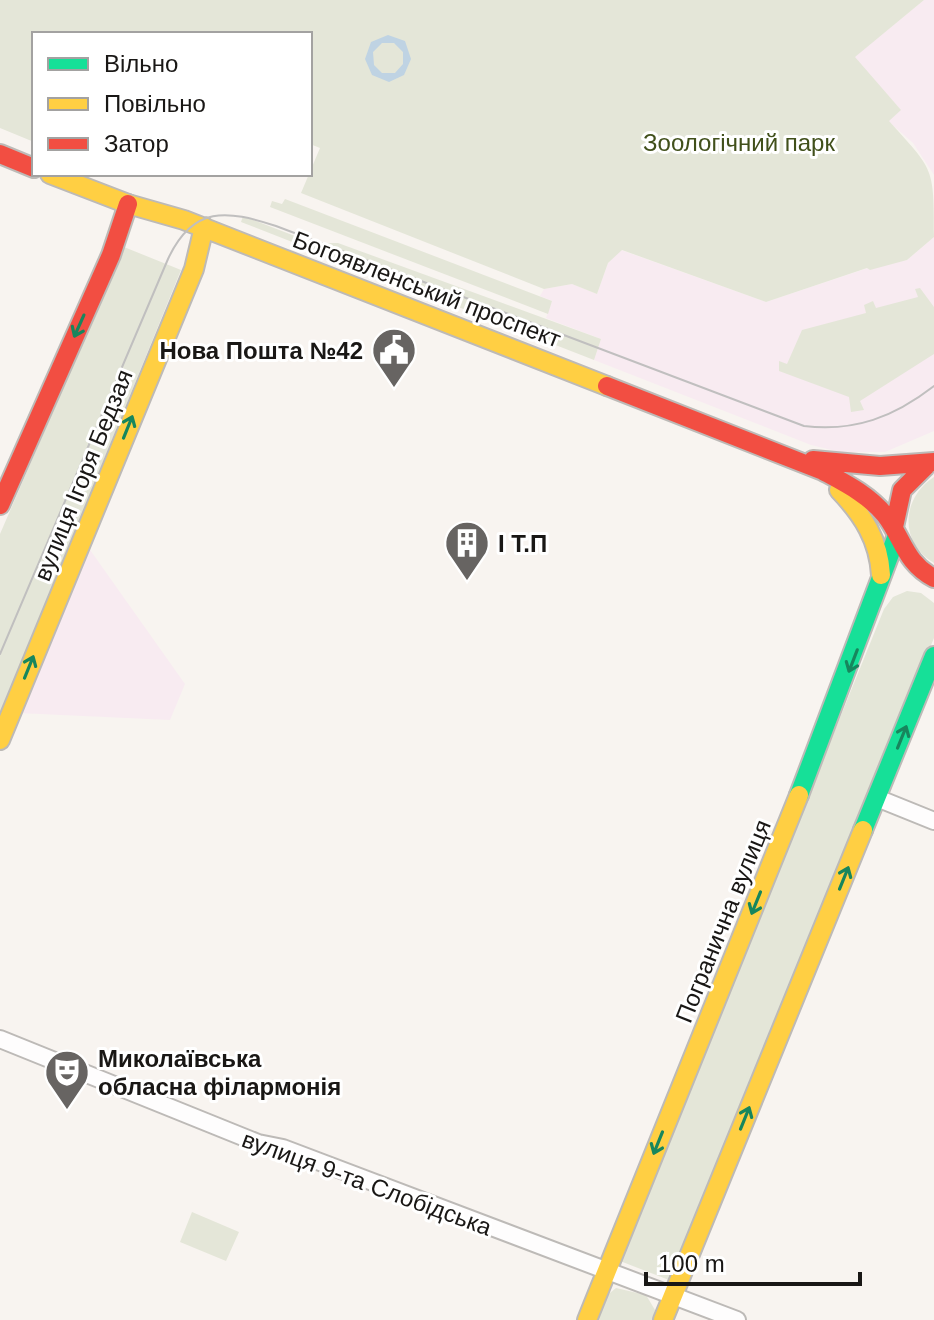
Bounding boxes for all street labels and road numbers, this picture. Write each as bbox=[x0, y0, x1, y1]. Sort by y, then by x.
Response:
street label: Богоявленський проспект bbox=[289, 225, 565, 353]
street label: вулиця Ігоря Бедзая bbox=[28, 365, 138, 585]
street label: Погранична вулиця bbox=[670, 816, 776, 1026]
street label: вулиця 9-та Слобідська bbox=[239, 1125, 496, 1241]

